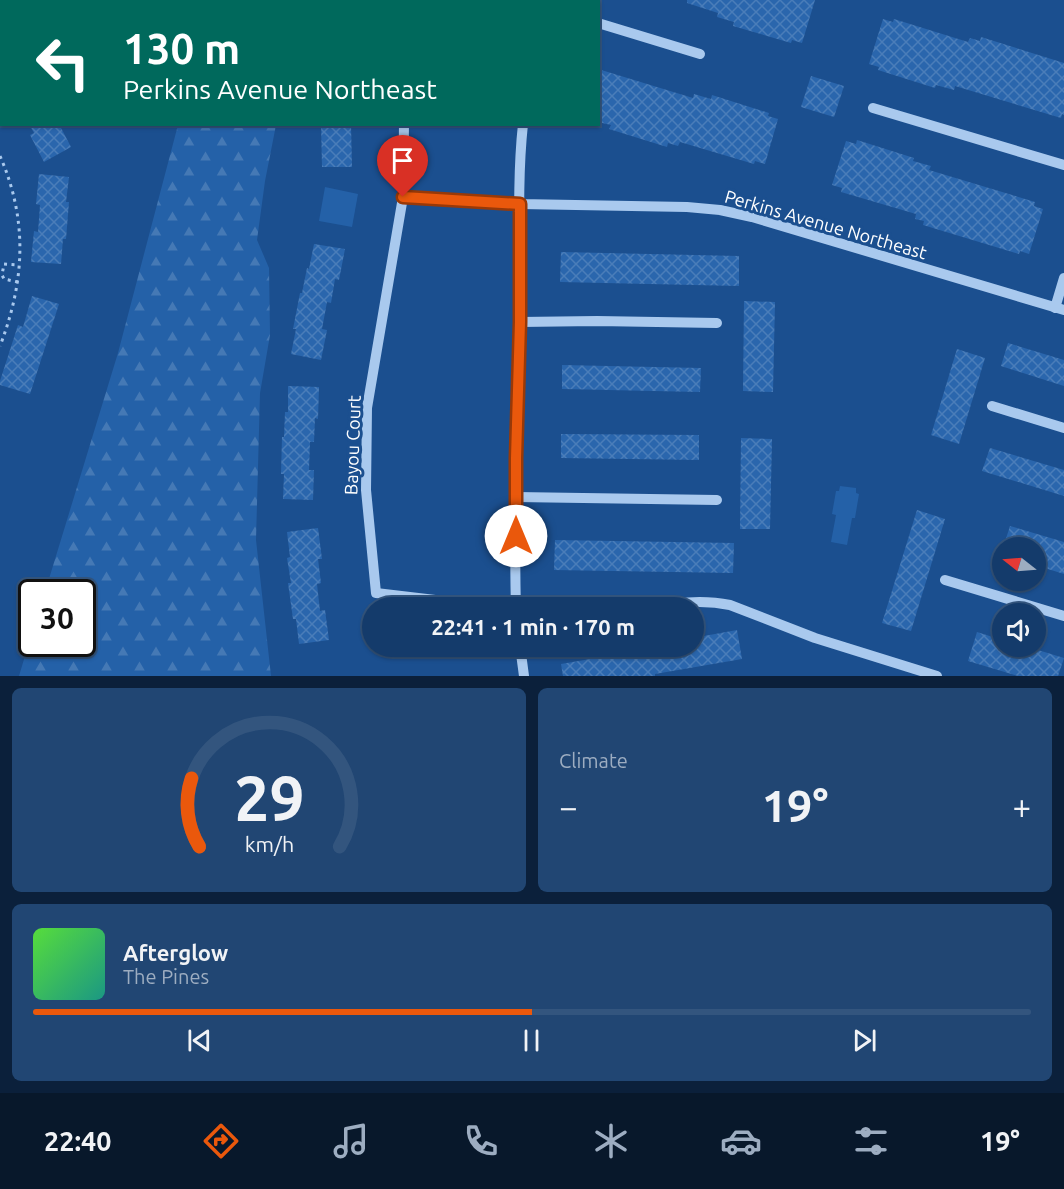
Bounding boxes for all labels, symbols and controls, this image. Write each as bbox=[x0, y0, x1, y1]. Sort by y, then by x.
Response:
icon: left bbox=[24, 24, 102, 102]
text: 130 m bbox=[123, 25, 240, 72]
text: Perkins Avenue Northeast bbox=[123, 74, 437, 104]
pin bbox=[377, 135, 428, 197]
icon: arrive bbox=[386, 144, 419, 177]
street label: Perkins Avenue Northeast bbox=[723, 186, 929, 262]
street label: Bayou Court bbox=[340, 395, 364, 495]
position arrow bbox=[484, 504, 548, 568]
north arrow bbox=[992, 537, 1046, 591]
map controls bbox=[992, 537, 1046, 657]
speed limit sign: 30 bbox=[18, 579, 96, 657]
button: sound bbox=[992, 603, 1046, 657]
text: 22:41 · 1 min · 170 m bbox=[431, 614, 635, 639]
text: Climate bbox=[559, 749, 628, 772]
text: 29 bbox=[234, 763, 304, 833]
text: 19° bbox=[762, 780, 828, 831]
text: − bbox=[559, 788, 578, 825]
text: + bbox=[1012, 788, 1031, 825]
text: km/h bbox=[244, 832, 294, 856]
text: Afterglow bbox=[123, 940, 228, 965]
text: The Pines bbox=[123, 965, 209, 988]
icon: previous bbox=[183, 1024, 216, 1057]
icon: pause bbox=[515, 1024, 548, 1057]
icon: next bbox=[848, 1024, 881, 1057]
icon: directions bbox=[200, 1120, 242, 1162]
icon: music bbox=[330, 1120, 372, 1162]
icon: phone bbox=[460, 1120, 502, 1162]
icon: climate bbox=[590, 1120, 632, 1162]
icon: car bbox=[720, 1120, 762, 1162]
icon: filters bbox=[850, 1120, 892, 1162]
text: 22:40 bbox=[44, 1126, 112, 1156]
text: 19° bbox=[980, 1126, 1020, 1156]

